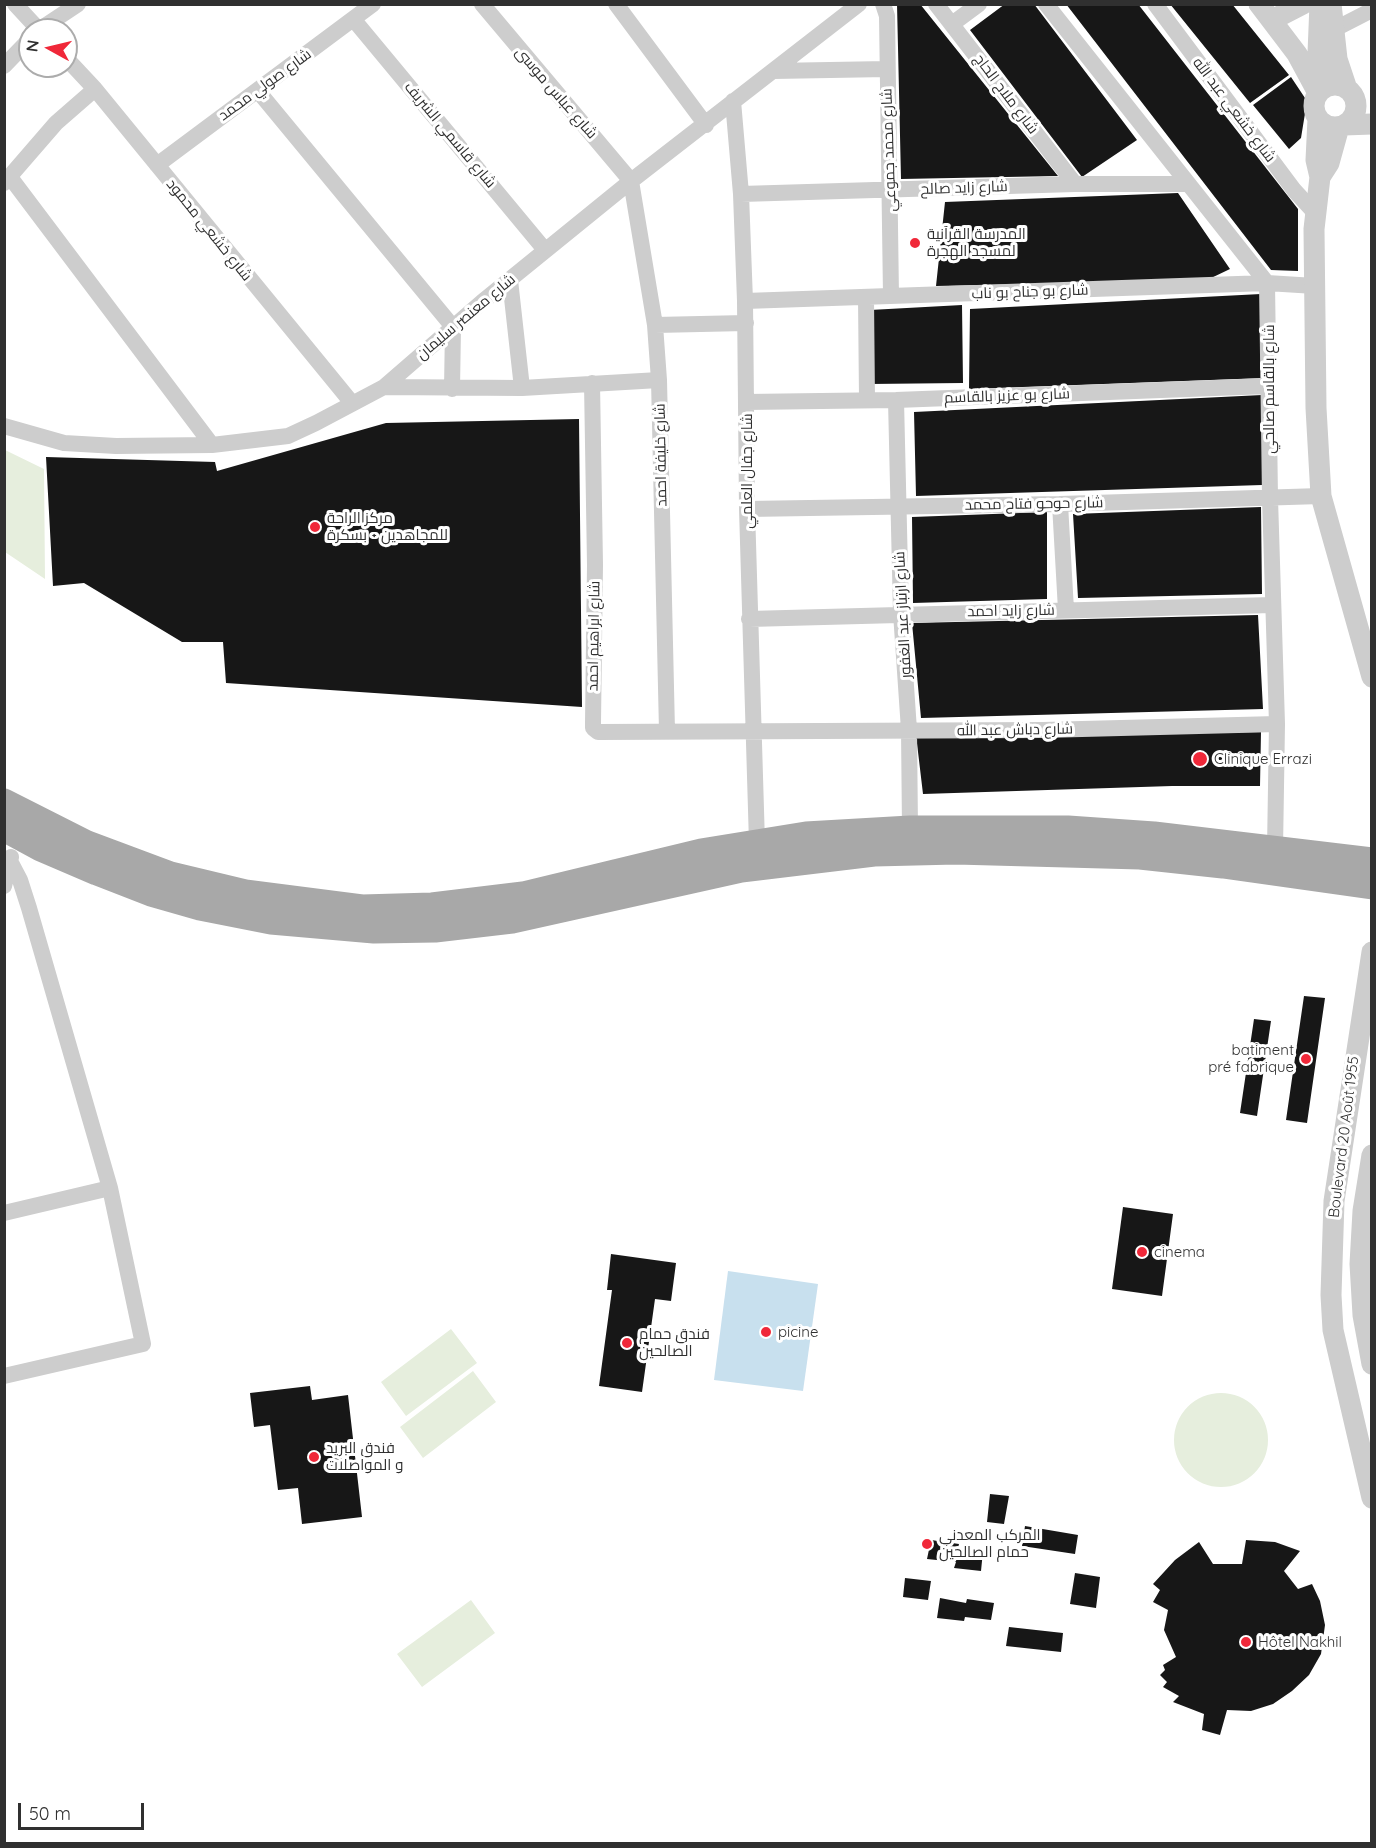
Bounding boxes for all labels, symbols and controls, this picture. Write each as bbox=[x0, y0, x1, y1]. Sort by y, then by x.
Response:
north arrow bbox=[18, 18, 78, 78]
text: N bbox=[21, 39, 43, 53]
street label: شارع عباس موسى bbox=[511, 43, 601, 143]
street label: شارع صولي محمد bbox=[215, 45, 315, 125]
street label: شارع ملاح الحاج bbox=[970, 50, 1042, 138]
street label: شارع خشعي عبد الله bbox=[1189, 54, 1279, 166]
street label: شارع قاسمي الشريف bbox=[400, 78, 500, 192]
street label: شارع محمد جموعي bbox=[878, 88, 900, 212]
street label: شارع خشعي محمود bbox=[162, 175, 256, 285]
street label: شارع زايد صالح bbox=[920, 177, 1008, 199]
place label: المدرسة القرآنية لمسجد الهجرة bbox=[927, 225, 1026, 260]
marker: المدرسة القرآنية لمسجد الهجرة bbox=[908, 236, 922, 250]
street label: شارع معنصر سليمان bbox=[413, 270, 519, 364]
street label: شارع بو جناح بو ناب bbox=[971, 281, 1089, 303]
street label: شارع بالقاسم صالحي bbox=[1260, 324, 1278, 454]
street label: شارع بو عزيز بالقاسم bbox=[944, 385, 1070, 407]
street label: شارع خليفة احمد bbox=[651, 403, 671, 507]
street label: شارع جفال العلمي bbox=[738, 413, 756, 529]
street label: شارع حوحو فتاح محمد bbox=[964, 494, 1104, 514]
place label: مركز الراحة للمجاهدين - بسكرة bbox=[327, 509, 448, 544]
marker: مركز الراحة للمجاهدين - بسكرة bbox=[308, 520, 322, 534]
street label: شارع ارتباز عبد الغفور bbox=[891, 551, 915, 679]
street label: شارع ابراهيم احمد bbox=[584, 581, 604, 691]
street label: شارع زايد احمد bbox=[967, 601, 1055, 621]
street label: شارع دباش عبد الله bbox=[957, 720, 1073, 740]
marker: Clinique Errazi bbox=[1191, 750, 1209, 768]
place label: Clinique Errazi bbox=[1214, 750, 1312, 768]
place label: batiment pré fabrique bbox=[1208, 1041, 1294, 1076]
marker: batiment pré fabrique bbox=[1299, 1052, 1313, 1066]
street label: Boulevard 20 Août 1955 bbox=[1325, 1055, 1363, 1219]
place label: cinema bbox=[1154, 1243, 1205, 1261]
marker: cinema bbox=[1135, 1245, 1149, 1259]
place label: picine bbox=[778, 1323, 818, 1341]
place label: فندق حمام الصالحين bbox=[639, 1325, 710, 1360]
marker: picine bbox=[759, 1325, 773, 1339]
marker: فندق حمام الصالحين bbox=[620, 1336, 634, 1350]
place label: فندق البريد و المواصلات bbox=[326, 1439, 403, 1474]
marker: فندق البريد و المواصلات bbox=[307, 1450, 321, 1464]
place label: المركب المعدني حمام الصالحين bbox=[939, 1526, 1041, 1561]
marker: المركب المعدني حمام الصالحين bbox=[920, 1537, 934, 1551]
place label: Hôtel Nakhil bbox=[1258, 1633, 1342, 1651]
marker: Hôtel Nakhil bbox=[1239, 1635, 1253, 1649]
scale bar bbox=[21, 1791, 147, 1829]
text: 50 m bbox=[29, 1802, 71, 1825]

